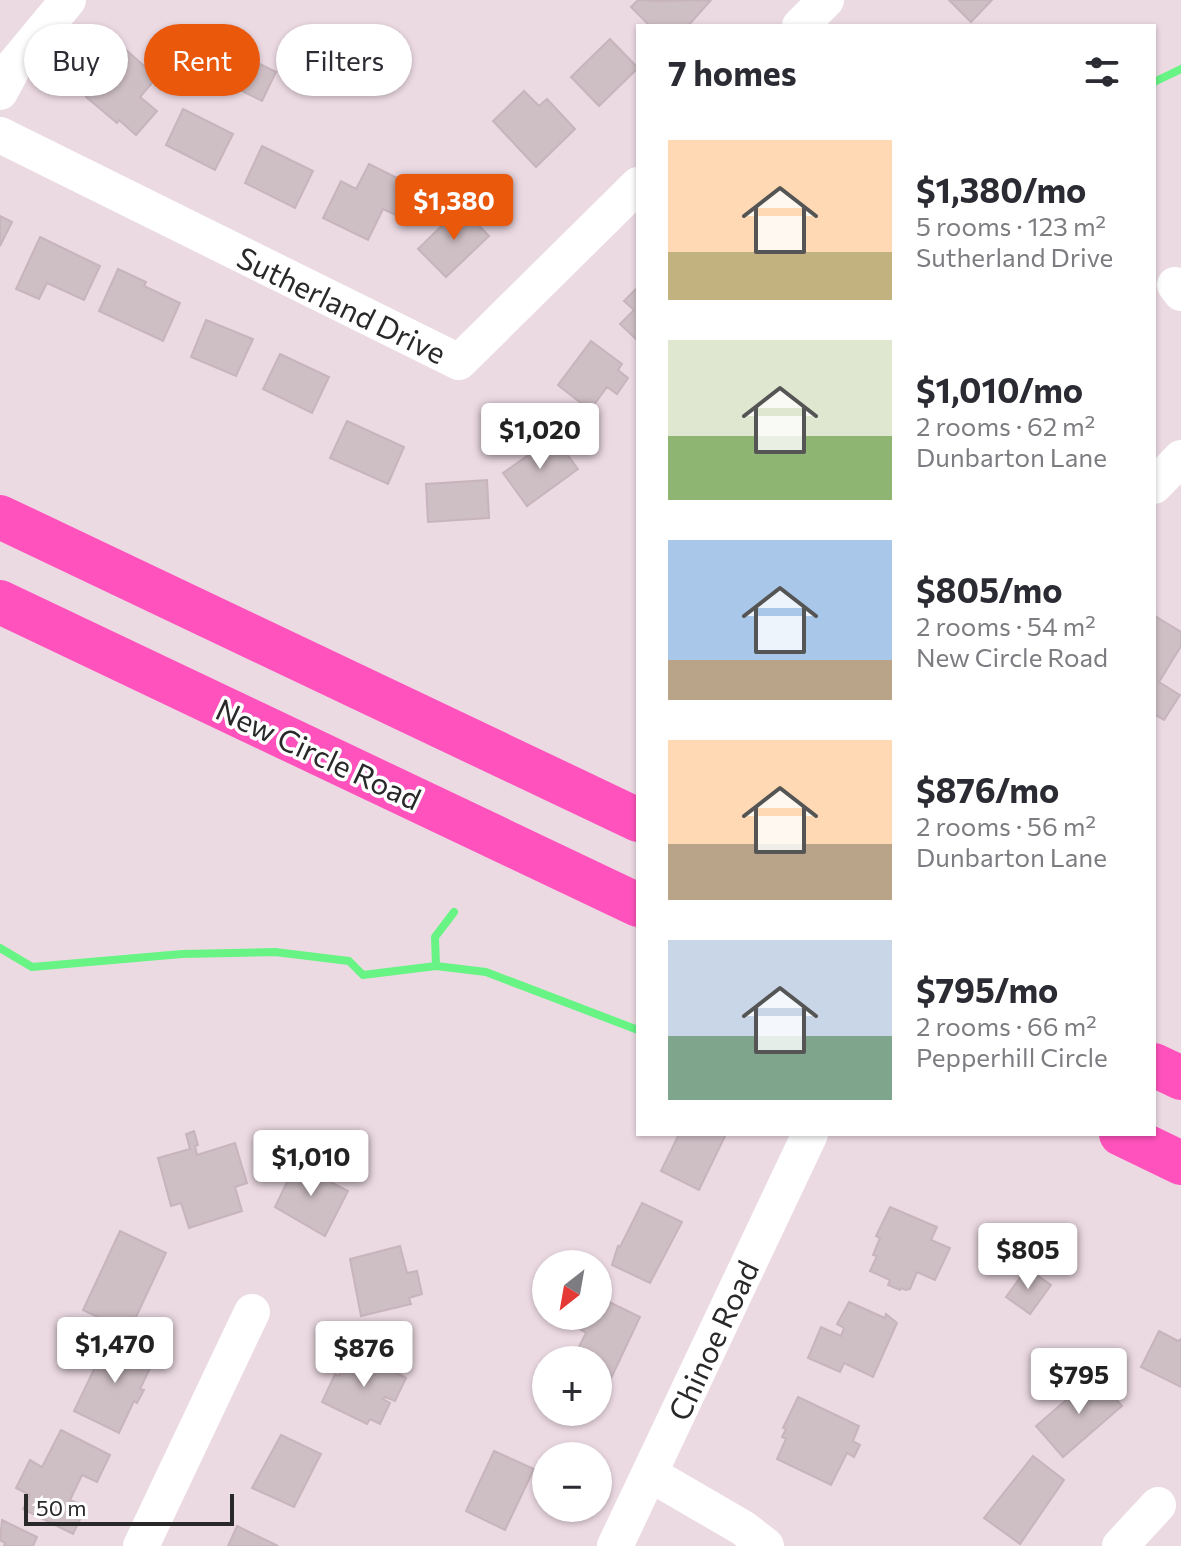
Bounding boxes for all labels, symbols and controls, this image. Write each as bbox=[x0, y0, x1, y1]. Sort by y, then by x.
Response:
chip: Buy bbox=[24, 24, 128, 96]
chip: Rent bbox=[144, 24, 260, 96]
chip: Filters bbox=[276, 24, 412, 96]
icon: filters bbox=[1080, 50, 1124, 94]
text: 7 homes bbox=[668, 51, 797, 93]
text: $1,380/mo bbox=[916, 168, 1086, 210]
icon: home bbox=[732, 172, 828, 268]
pin: $1,380 bbox=[389, 174, 519, 242]
text: $1,380 bbox=[413, 184, 495, 215]
text: 5 rooms · 123 m² bbox=[916, 210, 1106, 241]
street label: Sutherland Drive bbox=[232, 237, 452, 371]
text: Sutherland Drive bbox=[916, 241, 1113, 272]
text: $1,010/mo bbox=[916, 368, 1083, 410]
icon: home bbox=[732, 372, 828, 468]
pin: $1,020 bbox=[475, 403, 605, 471]
text: 2 rooms · 62 m² bbox=[916, 410, 1095, 441]
text: $1,020 bbox=[499, 413, 581, 444]
text: Dunbarton Lane bbox=[916, 441, 1107, 472]
text: $805/mo bbox=[916, 568, 1063, 610]
icon: home bbox=[732, 572, 828, 668]
text: 2 rooms · 54 m² bbox=[916, 610, 1096, 641]
text: New Circle Road bbox=[916, 641, 1108, 672]
street label: New Circle Road bbox=[211, 689, 427, 817]
text: $876/mo bbox=[916, 768, 1059, 810]
icon: home bbox=[732, 772, 828, 868]
text: 2 rooms · 56 m² bbox=[916, 810, 1096, 841]
text: Dunbarton Lane bbox=[916, 841, 1107, 872]
text: $795/mo bbox=[916, 968, 1058, 1010]
icon: home bbox=[732, 972, 828, 1068]
text: 2 rooms · 66 m² bbox=[916, 1010, 1097, 1041]
text: Pepperhill Circle bbox=[916, 1041, 1108, 1072]
pin: $1,010 bbox=[246, 1130, 376, 1198]
text: $1,010 bbox=[271, 1140, 351, 1171]
pin: $805 bbox=[981, 1223, 1075, 1291]
text: $805 bbox=[996, 1233, 1060, 1264]
north arrow bbox=[532, 1250, 612, 1330]
map controls bbox=[532, 1250, 612, 1522]
street label: Chinoe Road bbox=[659, 1254, 765, 1426]
pin: $1,470 bbox=[50, 1317, 180, 1385]
pin: $876 bbox=[317, 1321, 411, 1389]
text: $1,470 bbox=[75, 1327, 155, 1358]
text: $876 bbox=[334, 1331, 394, 1362]
button: + bbox=[532, 1346, 612, 1426]
pin: $795 bbox=[1032, 1348, 1126, 1416]
text: $795 bbox=[1049, 1358, 1109, 1389]
button: − bbox=[532, 1442, 612, 1522]
scale bar bbox=[24, 1490, 234, 1526]
text: 50 m bbox=[36, 1494, 86, 1521]

